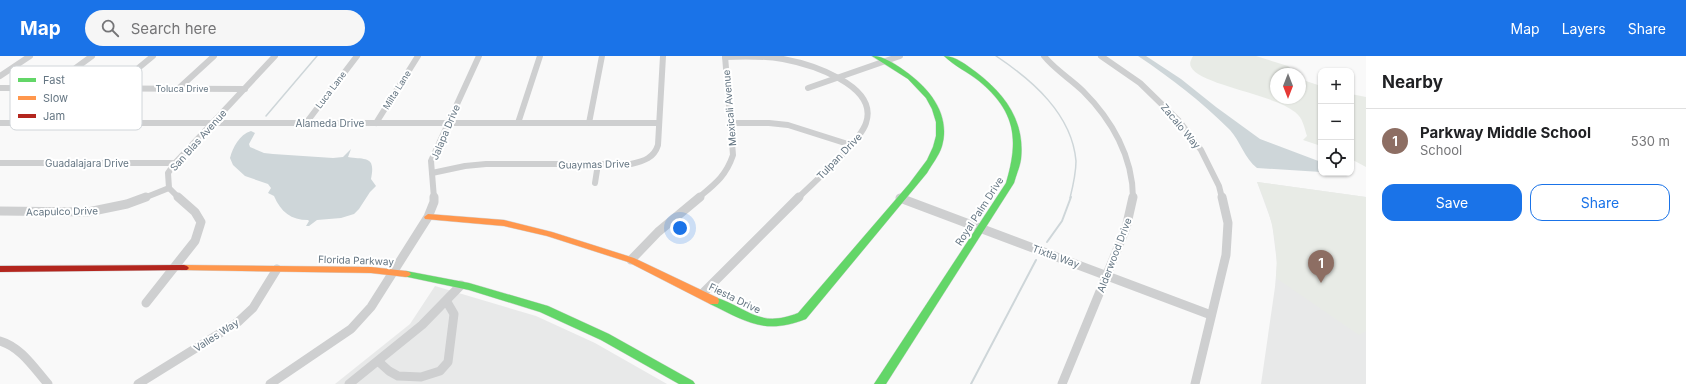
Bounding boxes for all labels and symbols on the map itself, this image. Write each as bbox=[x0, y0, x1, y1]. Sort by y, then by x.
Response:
legend bbox=[10, 66, 142, 130]
street label: Milta Lane bbox=[380, 68, 413, 111]
north arrow bbox=[1270, 68, 1306, 104]
street label: Luca Lane bbox=[313, 69, 348, 111]
street label: Mexicali Avenue bbox=[720, 69, 738, 147]
text: Fast bbox=[43, 73, 65, 87]
street label: Toluca Drive bbox=[155, 83, 209, 94]
text: Slow bbox=[43, 91, 68, 105]
street label: Zacalo Way bbox=[1159, 101, 1204, 151]
street label: Jalapa Drive bbox=[428, 102, 462, 161]
street label: San Blas Avenue bbox=[167, 107, 229, 173]
text: Jam bbox=[43, 109, 65, 123]
street label: Alameda Drive bbox=[296, 117, 365, 129]
street label: Tulpan Drive bbox=[814, 130, 864, 182]
street label: Guadalajara Drive bbox=[45, 157, 129, 169]
street label: Guaymas Drive bbox=[558, 157, 630, 171]
street label: Royal Palm Drive bbox=[952, 174, 1006, 248]
street label: Acapulco Drive bbox=[26, 204, 98, 218]
street label: Alderwood Drive bbox=[1094, 216, 1134, 294]
your location bbox=[670, 218, 690, 238]
street label: Tixtla Way bbox=[1031, 242, 1081, 270]
pin: 1 bbox=[1308, 250, 1334, 283]
street label: Florida Parkway bbox=[318, 253, 395, 267]
street label: Fiesta Drive bbox=[707, 280, 763, 316]
street label: Valles Way bbox=[191, 316, 241, 354]

